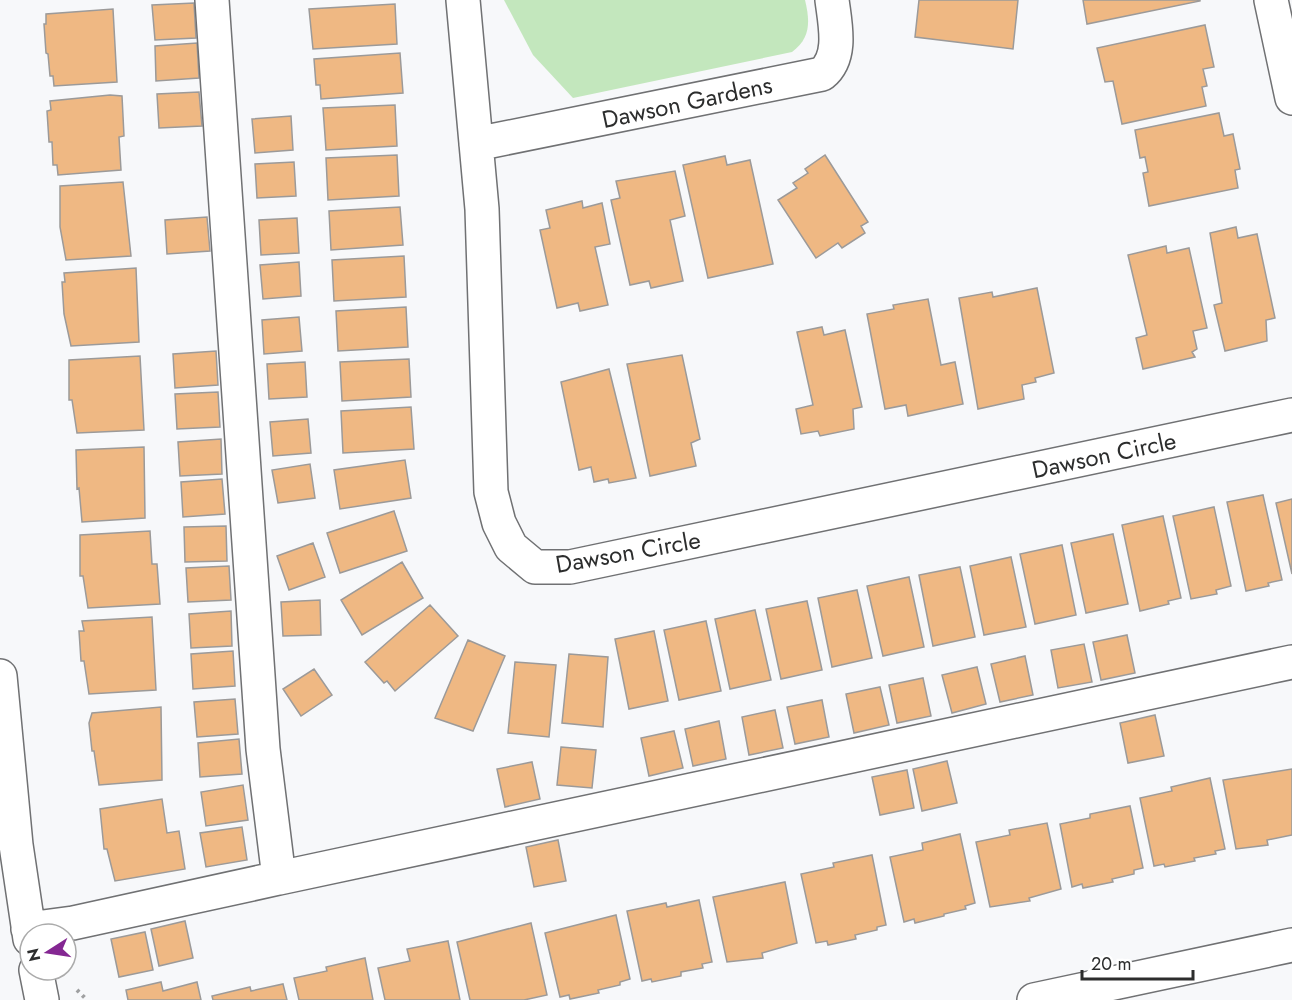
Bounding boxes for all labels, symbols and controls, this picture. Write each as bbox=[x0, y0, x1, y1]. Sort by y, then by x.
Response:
street label: Dawson Gardens bbox=[599, 67, 775, 137]
street label: Dawson Circle bbox=[1029, 423, 1179, 487]
street label: Dawson Circle bbox=[553, 522, 703, 582]
north arrow bbox=[18, 922, 78, 982]
scale bar bbox=[1082, 943, 1193, 981]
text: N bbox=[21, 946, 46, 964]
text: 20 m bbox=[1091, 951, 1131, 977]

